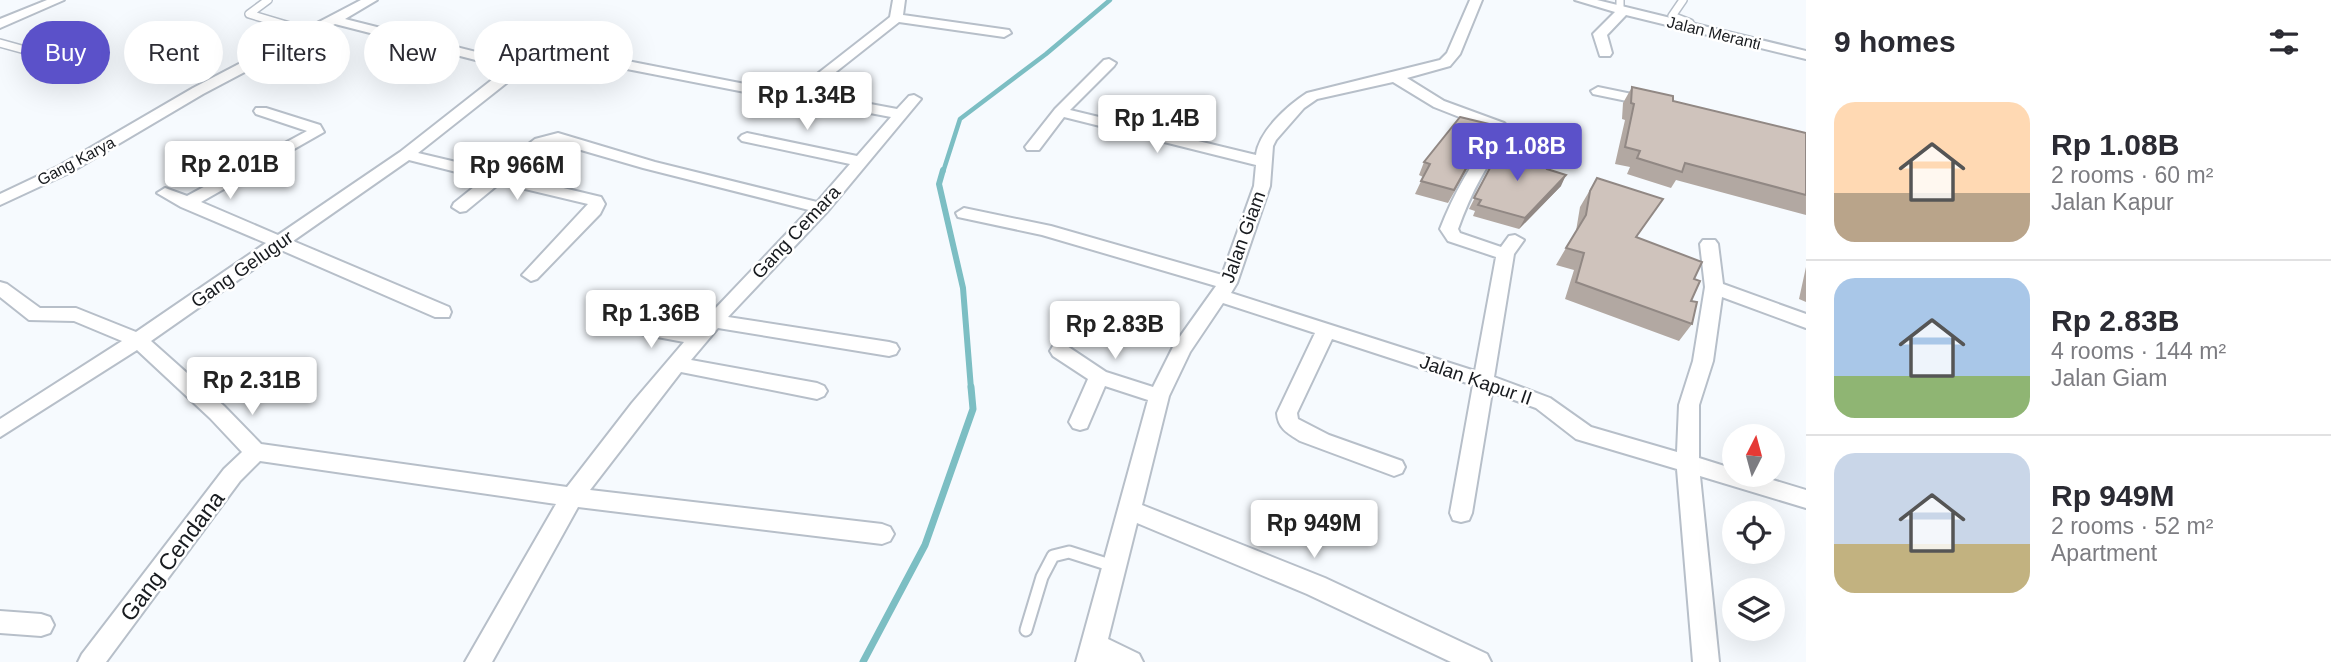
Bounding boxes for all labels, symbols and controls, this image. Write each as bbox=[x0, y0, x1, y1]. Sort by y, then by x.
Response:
street label: Jalan Meranti bbox=[1665, 13, 1763, 53]
chip: Buy bbox=[21, 21, 110, 84]
chip: Rent bbox=[124, 21, 223, 84]
chip: Filters bbox=[237, 21, 350, 84]
chip: New bbox=[364, 21, 460, 84]
chip: Apartment bbox=[474, 21, 633, 84]
icon: filters bbox=[2265, 23, 2303, 61]
text: 9 homes bbox=[1834, 25, 1956, 58]
pin: Rp 1.34B bbox=[735, 72, 879, 132]
text: Rp 1.34B bbox=[758, 82, 856, 108]
pin: Rp 1.4B bbox=[1092, 96, 1222, 155]
text: Rp 1.4B bbox=[1114, 105, 1200, 131]
pin: Rp 1.08B bbox=[1445, 124, 1589, 183]
text: Rp 1.08B bbox=[2051, 128, 2179, 161]
icon: home bbox=[1890, 130, 1974, 214]
street label: Gang Karya bbox=[34, 133, 118, 189]
text: Rp 1.08B bbox=[1468, 133, 1566, 159]
pin: Rp 2.01B bbox=[158, 142, 302, 201]
pin: Rp 966M bbox=[452, 142, 582, 202]
text: Rp 2.01B bbox=[181, 151, 279, 177]
text: Rp 966M bbox=[470, 152, 564, 178]
text: 2 rooms · 60 m² bbox=[2051, 162, 2213, 188]
street label: Gang Cemara bbox=[748, 181, 845, 283]
street label: Jalan Giam bbox=[1217, 188, 1269, 286]
text: Jalan Kapur bbox=[2051, 189, 2174, 215]
street label: Gang Gelugur bbox=[187, 226, 297, 312]
pin: Rp 1.36B bbox=[579, 290, 723, 350]
text: Rp 1.36B bbox=[602, 300, 700, 326]
pin: Rp 2.83B bbox=[1043, 302, 1187, 361]
text: Rp 2.83B bbox=[2051, 304, 2179, 337]
icon: home bbox=[1890, 306, 1974, 390]
text: Rp 2.83B bbox=[1066, 311, 1164, 337]
text: 4 rooms · 144 m² bbox=[2051, 338, 2226, 364]
street label: Jalan Kapur II bbox=[1417, 351, 1535, 409]
pin: Rp 2.31B bbox=[180, 358, 324, 417]
text: Jalan Giam bbox=[2051, 365, 2167, 391]
text: Rp 2.31B bbox=[203, 367, 301, 393]
north arrow bbox=[1722, 424, 1785, 486]
map controls bbox=[1722, 424, 1785, 641]
text: Rp 949M bbox=[2051, 479, 2174, 512]
icon: home bbox=[1890, 481, 1974, 565]
street label: Gang Cendana bbox=[115, 486, 229, 626]
pin: Rp 949M bbox=[1249, 500, 1379, 560]
button: locate bbox=[1722, 501, 1785, 564]
text: Rp 949M bbox=[1267, 510, 1361, 536]
text: 2 rooms · 52 m² bbox=[2051, 513, 2213, 539]
text: Apartment bbox=[2051, 540, 2157, 566]
button: layers bbox=[1722, 578, 1785, 641]

